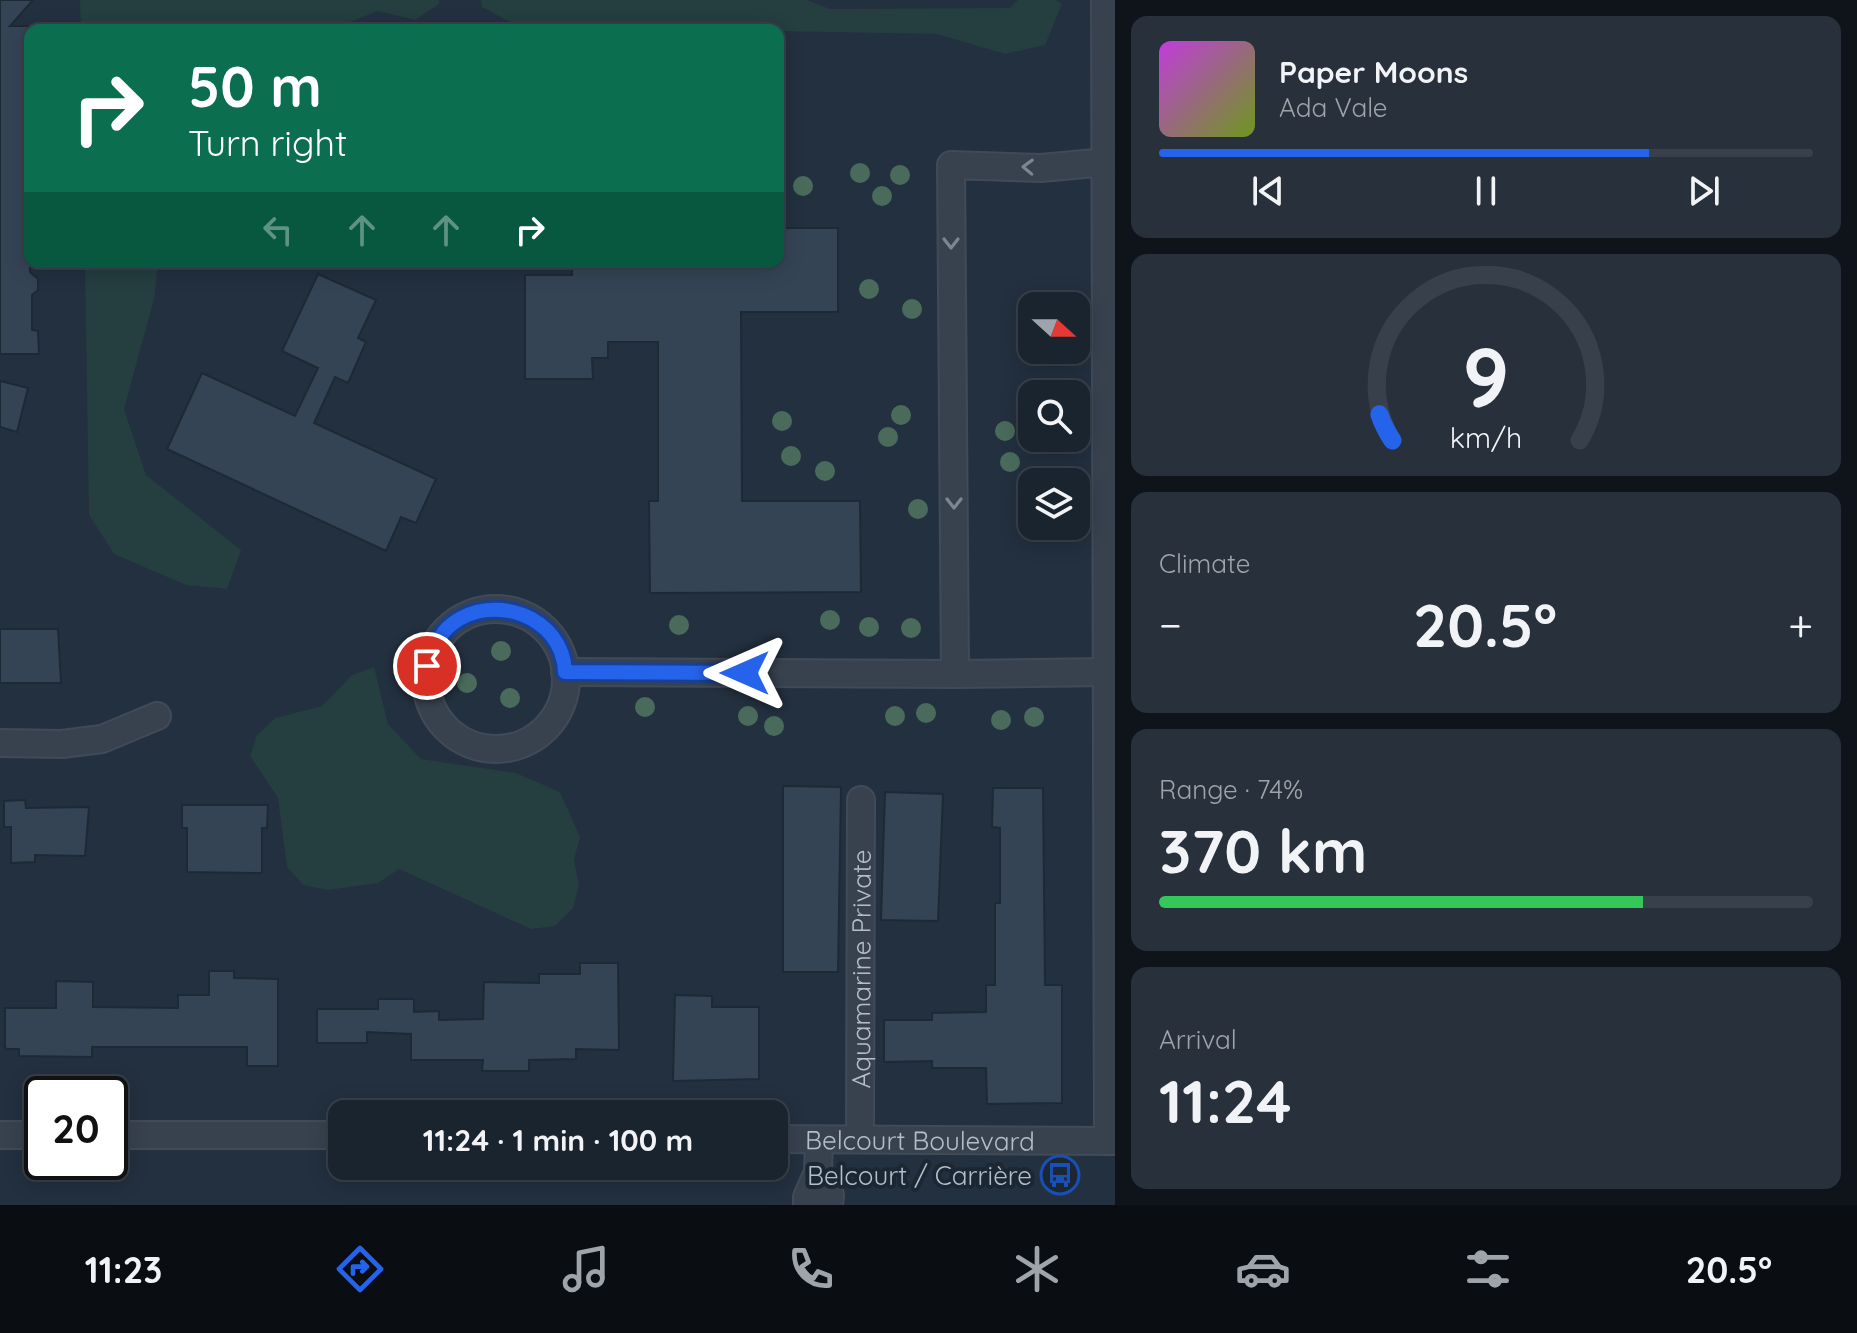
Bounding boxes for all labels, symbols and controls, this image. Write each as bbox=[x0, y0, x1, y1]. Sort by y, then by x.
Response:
text: 50 m bbox=[188, 51, 322, 121]
text: Paper Moons bbox=[1279, 53, 1468, 91]
icon: right bbox=[56, 56, 160, 160]
text: Ada Vale bbox=[1279, 91, 1388, 124]
text: Turn right bbox=[188, 120, 347, 165]
one-way arrow bbox=[1021, 159, 1034, 176]
icon: previous bbox=[1246, 169, 1290, 213]
icon: pause bbox=[1464, 169, 1508, 213]
icon: next bbox=[1682, 169, 1726, 213]
icon: left bbox=[256, 208, 300, 252]
icon: ahead bbox=[340, 208, 384, 252]
icon: ahead bbox=[424, 208, 468, 252]
icon: right bbox=[508, 208, 552, 252]
one-way arrow bbox=[942, 237, 960, 250]
north arrow bbox=[1018, 292, 1090, 364]
map controls bbox=[1018, 292, 1090, 540]
text: 9 bbox=[1462, 323, 1510, 427]
button: search bbox=[1018, 380, 1090, 452]
text: km/h bbox=[1450, 419, 1522, 455]
button: layers bbox=[1018, 468, 1090, 540]
one-way arrow bbox=[945, 497, 963, 510]
text: Climate bbox=[1159, 547, 1250, 580]
text: 20.5° bbox=[1413, 587, 1557, 662]
text: − bbox=[1159, 597, 1182, 652]
text: + bbox=[1788, 597, 1813, 652]
position arrow bbox=[703, 631, 787, 715]
pin bbox=[393, 632, 461, 700]
icon: arrive bbox=[405, 644, 449, 688]
text: Range · 74% bbox=[1159, 773, 1303, 806]
text: 370 km bbox=[1159, 813, 1367, 888]
street label: Aquamarine Private bbox=[844, 849, 877, 1089]
text: Arrival bbox=[1159, 1023, 1237, 1056]
text: 11:24 bbox=[1159, 1063, 1291, 1138]
speed limit sign: 20 bbox=[24, 1076, 128, 1180]
text: 11:24 · 1 min · 100 m bbox=[423, 1121, 693, 1159]
street label: Belcourt Boulevard bbox=[805, 1123, 1035, 1157]
bus stop icon: Belcourt / Carrière bbox=[1039, 1154, 1081, 1196]
place label: Belcourt / Carrière bbox=[807, 1159, 1032, 1192]
icon: directions bbox=[332, 1241, 388, 1297]
icon: music bbox=[558, 1241, 614, 1297]
icon: phone bbox=[783, 1241, 839, 1297]
icon: climate bbox=[1009, 1241, 1065, 1297]
icon: car bbox=[1235, 1241, 1291, 1297]
icon: filters bbox=[1460, 1241, 1516, 1297]
text: 11:23 bbox=[85, 1247, 162, 1292]
text: 20.5° bbox=[1686, 1247, 1772, 1292]

